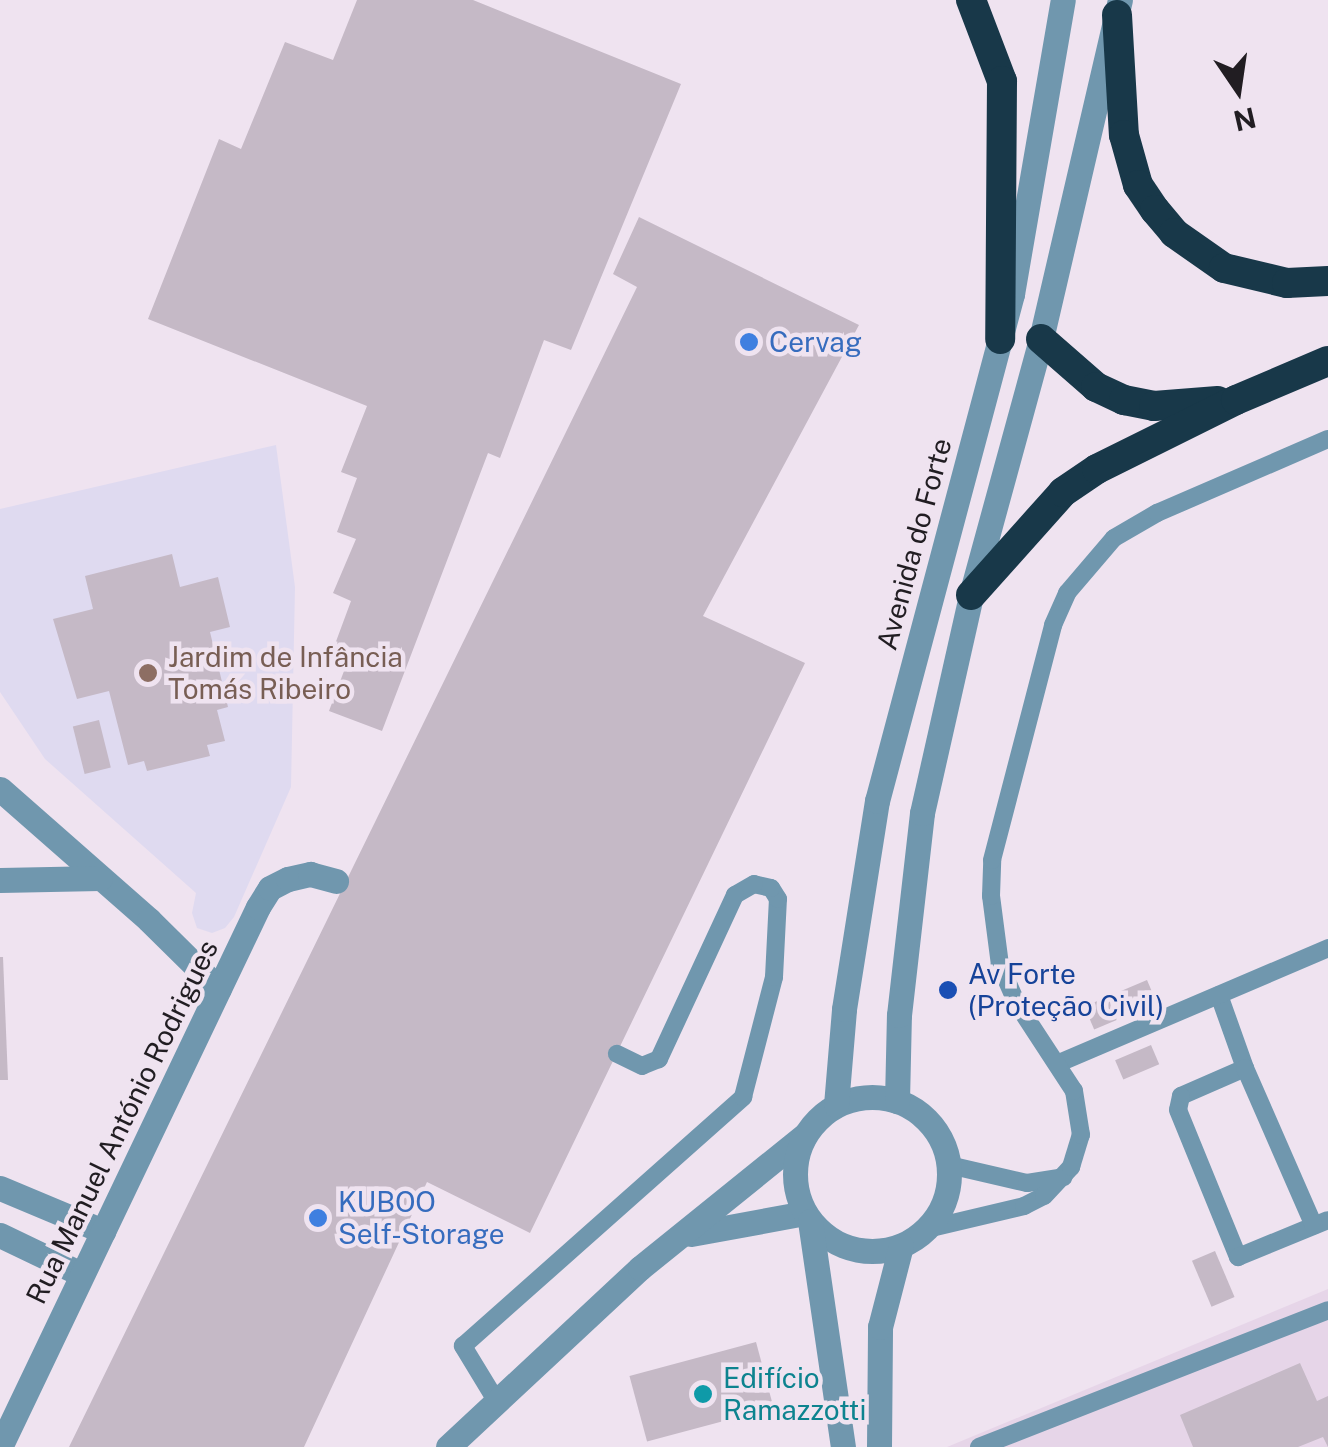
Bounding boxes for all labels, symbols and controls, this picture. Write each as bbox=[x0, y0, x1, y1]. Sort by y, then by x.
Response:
north arrow bbox=[1188, 40, 1288, 140]
text: N bbox=[1230, 101, 1259, 138]
place label: Cervag bbox=[769, 325, 862, 359]
marker: Cervag bbox=[738, 331, 760, 353]
street label: Avenida do Forte bbox=[870, 434, 958, 654]
place label: Jardim de Infância Tomás Ribeiro bbox=[168, 640, 403, 706]
marker: Jardim de Infância Tomás Ribeiro bbox=[137, 662, 159, 684]
street label: Rua Manuel António Rodrigues bbox=[19, 935, 225, 1309]
place label: Av Forte (Proteção Civil) bbox=[968, 957, 1164, 1023]
marker: Av Forte (Proteção Civil) bbox=[937, 979, 959, 1001]
place label: KUBOO Self-Storage bbox=[338, 1185, 505, 1251]
marker: KUBOO Self-Storage bbox=[307, 1207, 329, 1229]
place label: Edifício Ramazzotti bbox=[723, 1361, 866, 1427]
marker: Edifício Ramazzotti bbox=[692, 1383, 714, 1405]

